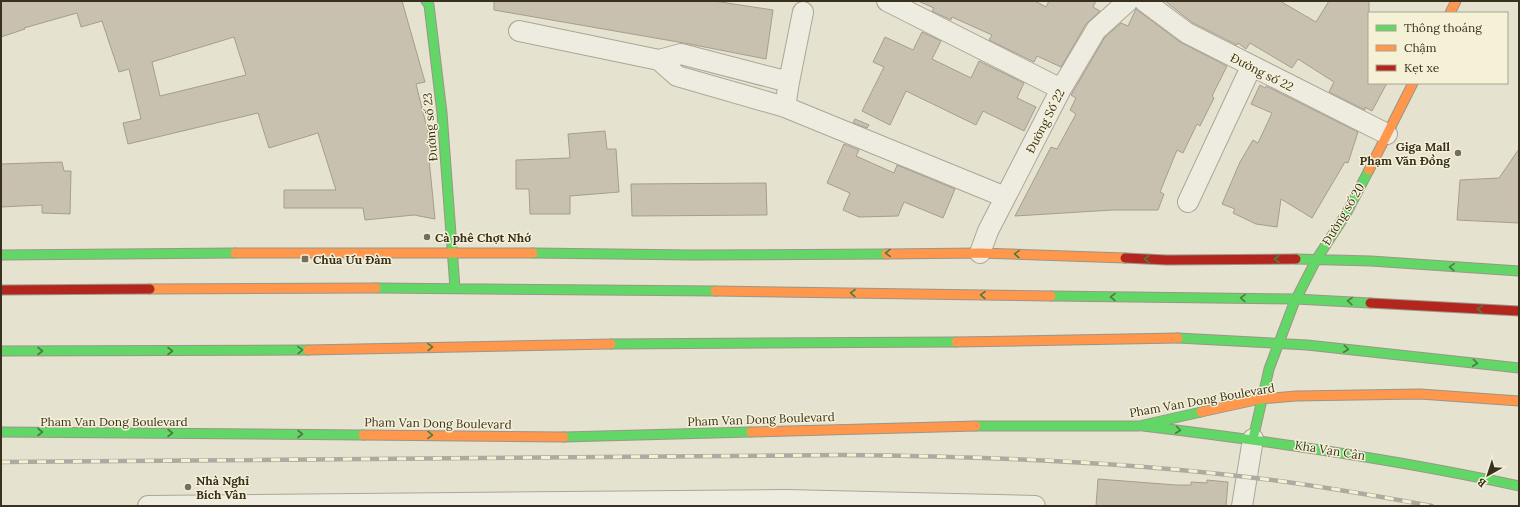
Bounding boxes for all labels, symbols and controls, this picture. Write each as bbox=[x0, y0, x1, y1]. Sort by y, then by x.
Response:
legend bbox=[1368, 12, 1508, 84]
text: Thông thoáng bbox=[1404, 20, 1482, 35]
text: Chậm bbox=[1404, 40, 1437, 55]
street label: Đường số 22 bbox=[1228, 50, 1296, 94]
text: Kẹt xe bbox=[1404, 60, 1440, 75]
street label: Đường Số 22 bbox=[1022, 86, 1068, 156]
street label: Đường số 23 bbox=[419, 92, 440, 162]
place label: Giga Mall Phạm Văn Đồng bbox=[1360, 139, 1451, 168]
marker: Giga Mall Phạm Văn Đồng bbox=[1453, 148, 1463, 158]
street label: Đường số 20 bbox=[1319, 180, 1367, 248]
place label: Cà phê Chợt Nhớ bbox=[435, 230, 531, 245]
marker: Cà phê Chợt Nhớ bbox=[422, 232, 432, 242]
one-way arrow bbox=[885, 249, 891, 257]
one-way arrow bbox=[1014, 250, 1020, 258]
place label: Chùa Ưu Đàm bbox=[313, 252, 392, 267]
marker: Chùa Ưu Đàm bbox=[300, 254, 310, 264]
one-way arrow bbox=[1144, 255, 1150, 263]
one-way arrow bbox=[1274, 255, 1280, 263]
one-way arrow bbox=[1449, 262, 1455, 271]
one-way arrow bbox=[850, 289, 856, 297]
one-way arrow bbox=[980, 291, 986, 299]
one-way arrow bbox=[1110, 293, 1116, 301]
one-way arrow bbox=[1240, 294, 1246, 302]
one-way arrow bbox=[1347, 297, 1353, 305]
one-way arrow bbox=[1477, 304, 1483, 313]
one-way arrow bbox=[427, 343, 433, 351]
one-way arrow bbox=[1343, 345, 1349, 354]
one-way arrow bbox=[297, 346, 303, 354]
one-way arrow bbox=[37, 347, 43, 355]
one-way arrow bbox=[167, 347, 173, 355]
one-way arrow bbox=[1472, 358, 1478, 367]
street label: Pham Van Dong Boulevard bbox=[1128, 380, 1276, 420]
street label: Pham Van Dong Boulevard bbox=[687, 409, 835, 429]
street label: Pham Van Dong Boulevard bbox=[40, 414, 188, 429]
street label: Pham Van Dong Boulevard bbox=[364, 414, 512, 432]
one-way arrow bbox=[1174, 426, 1181, 435]
one-way arrow bbox=[37, 428, 43, 436]
one-way arrow bbox=[167, 429, 173, 437]
one-way arrow bbox=[297, 430, 303, 438]
one-way arrow bbox=[427, 431, 433, 439]
street label: Kha Vạn Cân bbox=[1294, 437, 1366, 463]
north arrow bbox=[1468, 455, 1508, 495]
place label: Nhà Nghỉ Bích Vân bbox=[196, 473, 249, 502]
text: B bbox=[1474, 475, 1489, 491]
marker: Nhà Nghỉ Bích Vân bbox=[183, 482, 193, 492]

